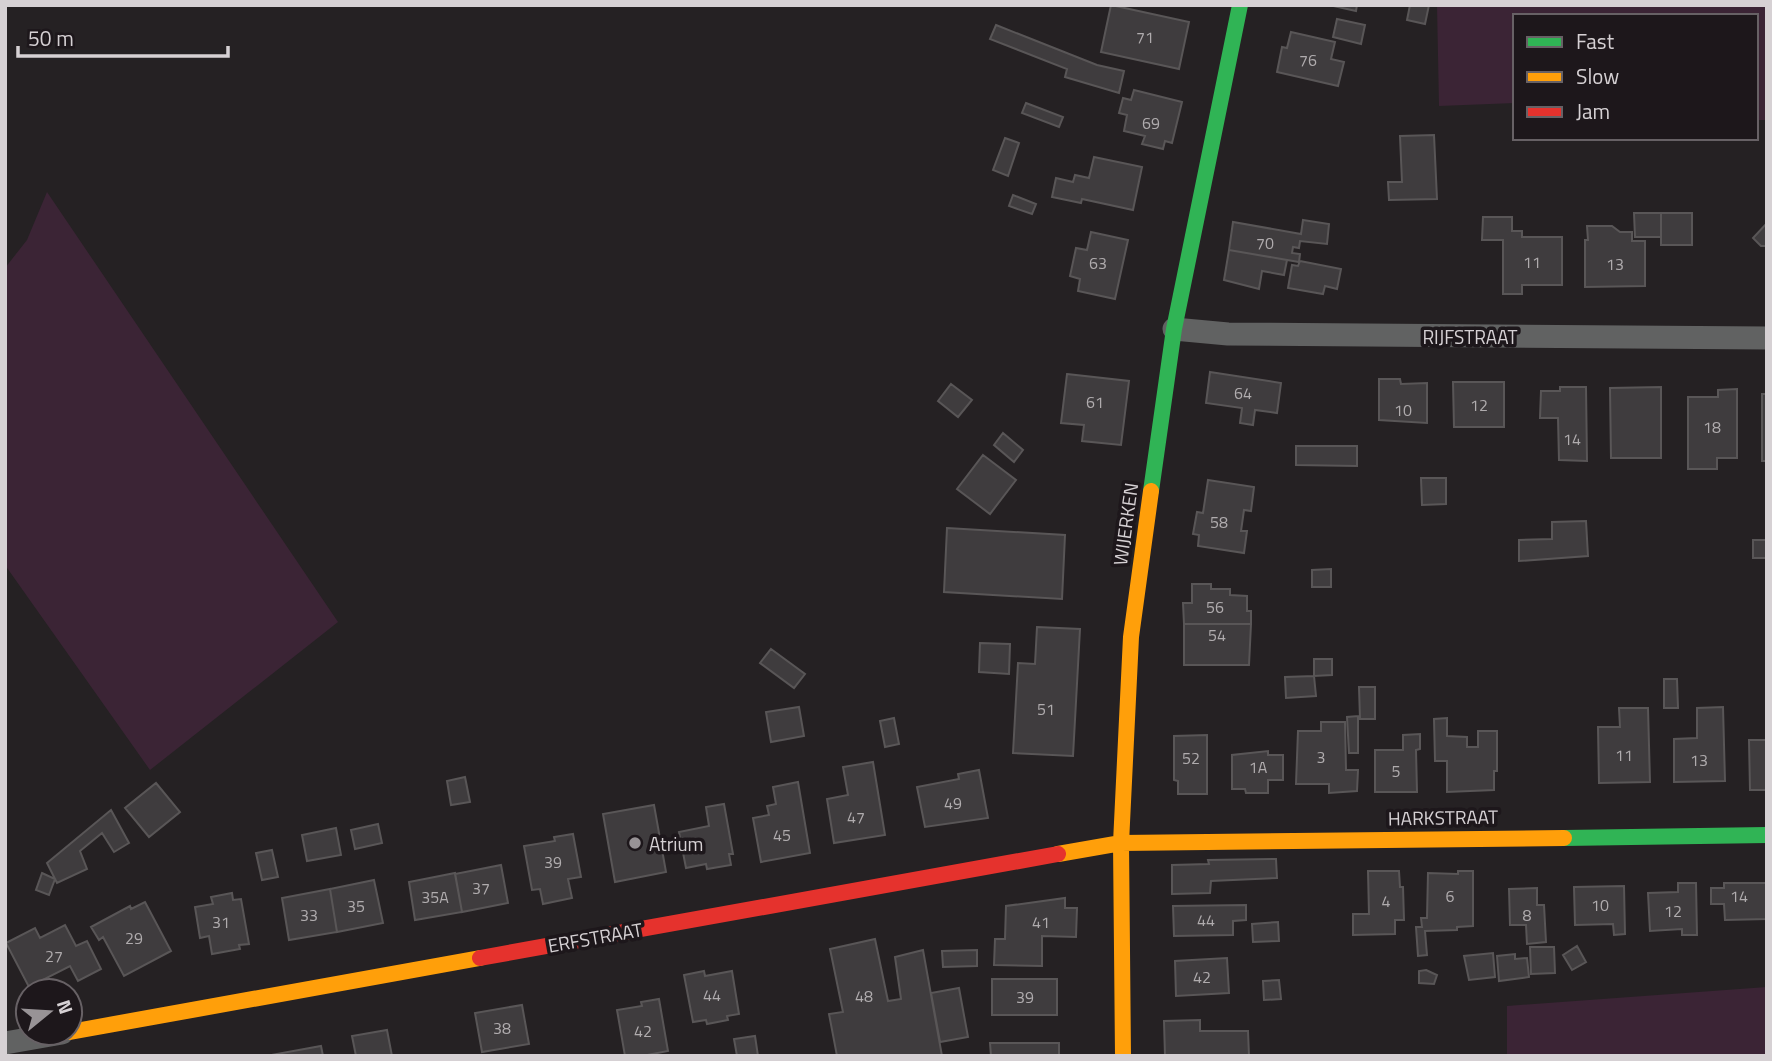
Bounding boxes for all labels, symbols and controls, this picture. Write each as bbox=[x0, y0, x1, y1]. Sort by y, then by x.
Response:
scale bar bbox=[18, 14, 228, 58]
legend bbox=[1513, 14, 1758, 140]
text: 50 m bbox=[28, 22, 74, 54]
house number: 71 bbox=[1136, 25, 1154, 49]
text: Fast bbox=[1576, 25, 1615, 57]
house number: 76 bbox=[1299, 48, 1317, 72]
text: Slow bbox=[1576, 60, 1619, 92]
text: Jam bbox=[1576, 95, 1610, 127]
house number: 69 bbox=[1142, 111, 1160, 135]
house number: 70 bbox=[1256, 231, 1274, 255]
house number: 11 bbox=[1523, 250, 1541, 274]
house number: 63 bbox=[1089, 251, 1107, 275]
house number: 13 bbox=[1606, 252, 1624, 276]
street label: RIJFSTRAAT bbox=[1422, 322, 1518, 351]
house number: 64 bbox=[1234, 381, 1252, 405]
house number: 61 bbox=[1086, 390, 1104, 414]
house number: 12 bbox=[1470, 393, 1488, 417]
house number: 10 bbox=[1394, 398, 1412, 422]
house number: 18 bbox=[1703, 415, 1721, 439]
house number: 14 bbox=[1563, 427, 1581, 451]
street label: WIJERKEN bbox=[1105, 481, 1145, 567]
house number: 58 bbox=[1210, 510, 1228, 534]
house number: 56 bbox=[1206, 595, 1224, 619]
house number: 54 bbox=[1208, 623, 1226, 647]
house number: 51 bbox=[1037, 697, 1055, 721]
house number: 11 bbox=[1615, 743, 1633, 767]
house number: 3 bbox=[1317, 745, 1325, 769]
house number: 52 bbox=[1182, 746, 1200, 770]
house number: 13 bbox=[1690, 748, 1708, 772]
house number: 1A bbox=[1249, 755, 1268, 779]
house number: 5 bbox=[1392, 759, 1401, 783]
house number: 49 bbox=[944, 791, 962, 815]
street label: HARKSTRAAT bbox=[1388, 802, 1498, 832]
house number: 47 bbox=[847, 805, 865, 829]
house number: 45 bbox=[773, 823, 791, 847]
place label: Atrium bbox=[649, 829, 703, 858]
marker: Atrium bbox=[627, 835, 643, 851]
house number: 39 bbox=[544, 850, 562, 874]
house number: 37 bbox=[472, 876, 490, 900]
house number: 6 bbox=[1446, 884, 1455, 908]
house number: 14 bbox=[1730, 884, 1748, 908]
house number: 35A bbox=[421, 885, 449, 909]
house number: 4 bbox=[1382, 889, 1391, 913]
house number: 10 bbox=[1591, 893, 1609, 917]
house number: 35 bbox=[347, 894, 365, 918]
house number: 12 bbox=[1664, 899, 1682, 923]
house number: 33 bbox=[300, 903, 318, 927]
house number: 8 bbox=[1523, 903, 1532, 927]
house number: 44 bbox=[1197, 908, 1215, 932]
house number: 31 bbox=[212, 910, 230, 934]
house number: 41 bbox=[1032, 910, 1050, 934]
street label: ERFSTRAAT bbox=[545, 914, 645, 960]
house number: 29 bbox=[125, 926, 143, 950]
house number: 27 bbox=[45, 944, 63, 968]
house number: 42 bbox=[1193, 965, 1211, 989]
north arrow bbox=[14, 977, 84, 1047]
house number: 44 bbox=[703, 983, 721, 1007]
house number: 48 bbox=[855, 984, 873, 1008]
house number: 39 bbox=[1016, 985, 1034, 1009]
text: N bbox=[50, 996, 81, 1017]
house number: 38 bbox=[493, 1016, 511, 1040]
house number: 42 bbox=[634, 1019, 652, 1043]

